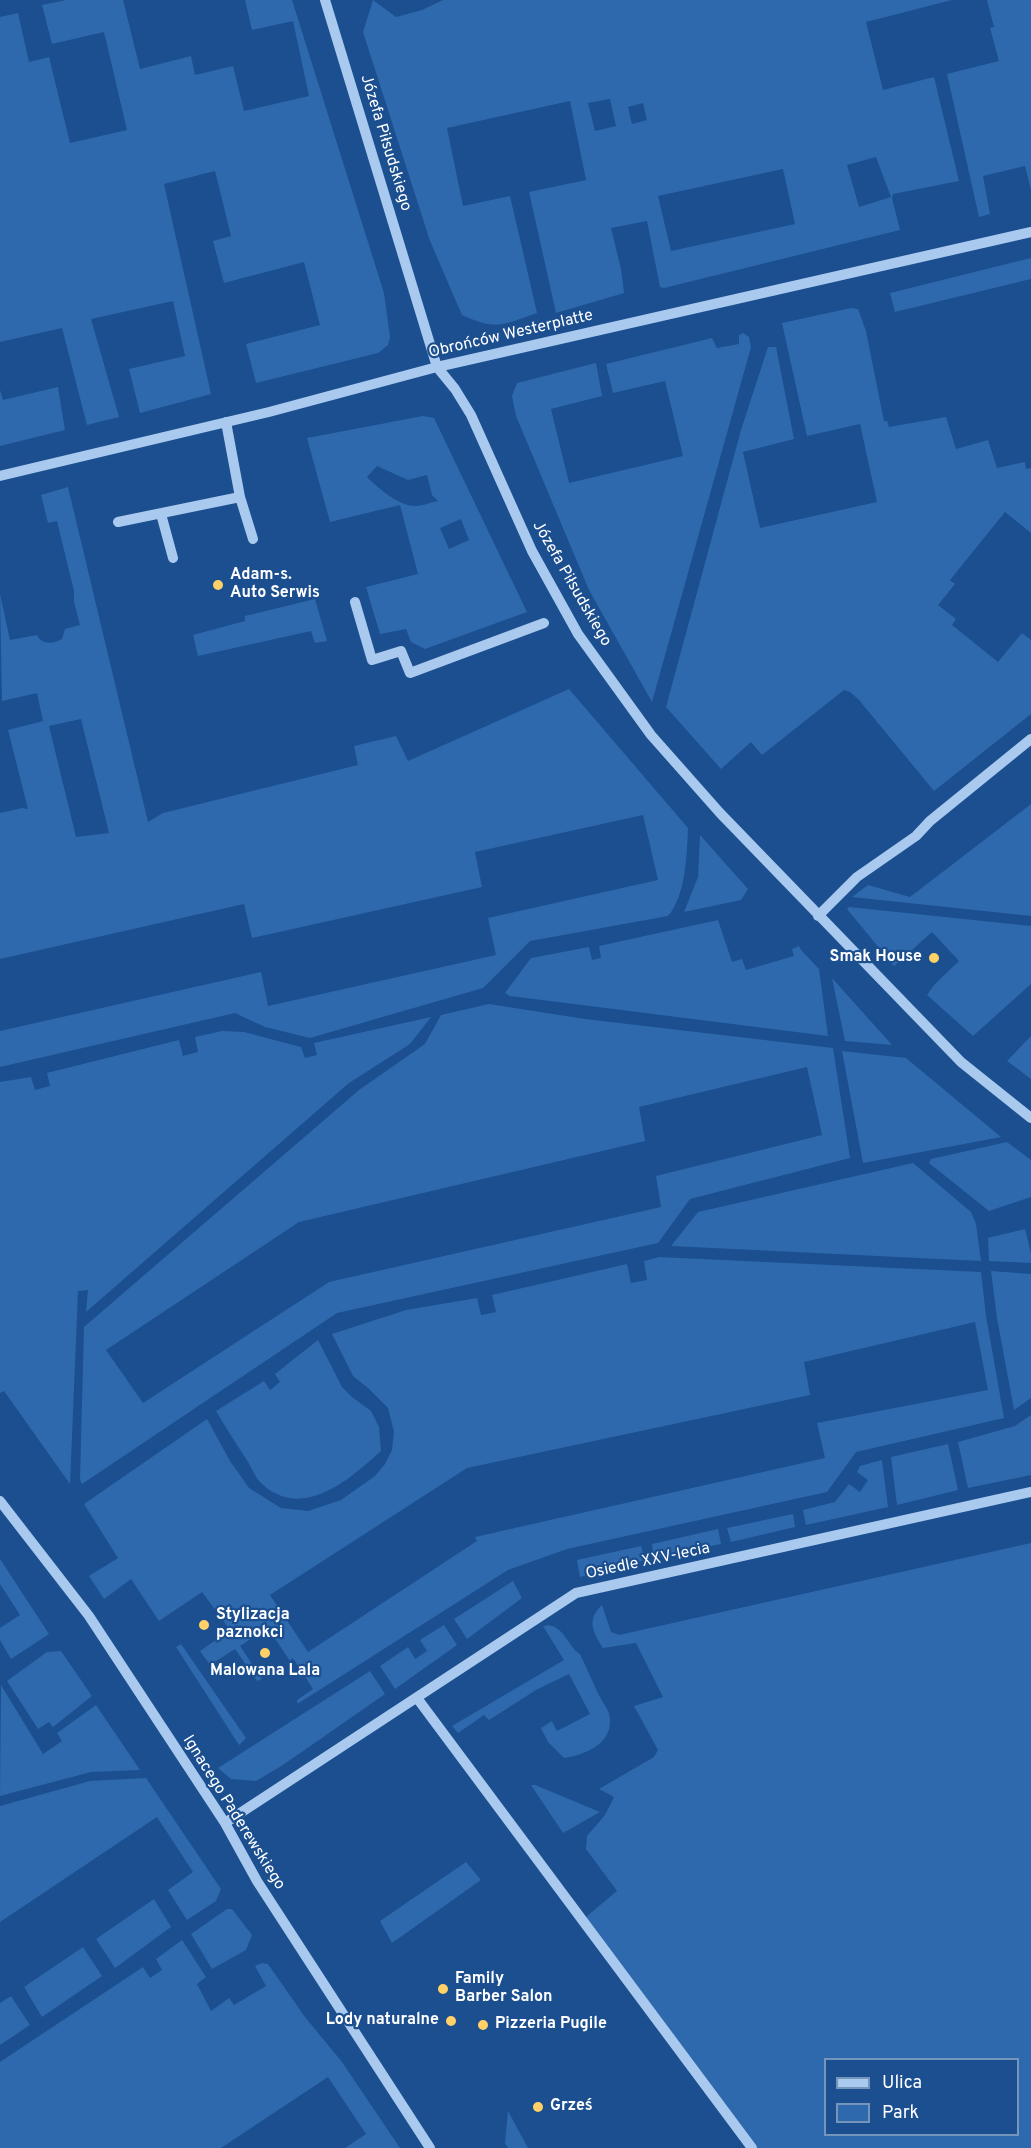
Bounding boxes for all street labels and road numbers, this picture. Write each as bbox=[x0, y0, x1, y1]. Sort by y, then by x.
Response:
street label: Józefa Piłsudskiego bbox=[355, 72, 415, 214]
street label: Obrońców Westerplatte bbox=[427, 307, 595, 363]
street label: Józefa Piłsudskiego bbox=[527, 518, 615, 650]
street label: Osiedle XXV-lecia bbox=[584, 1539, 712, 1585]
street label: Ignacego Paderewskiego bbox=[178, 1732, 288, 1894]

